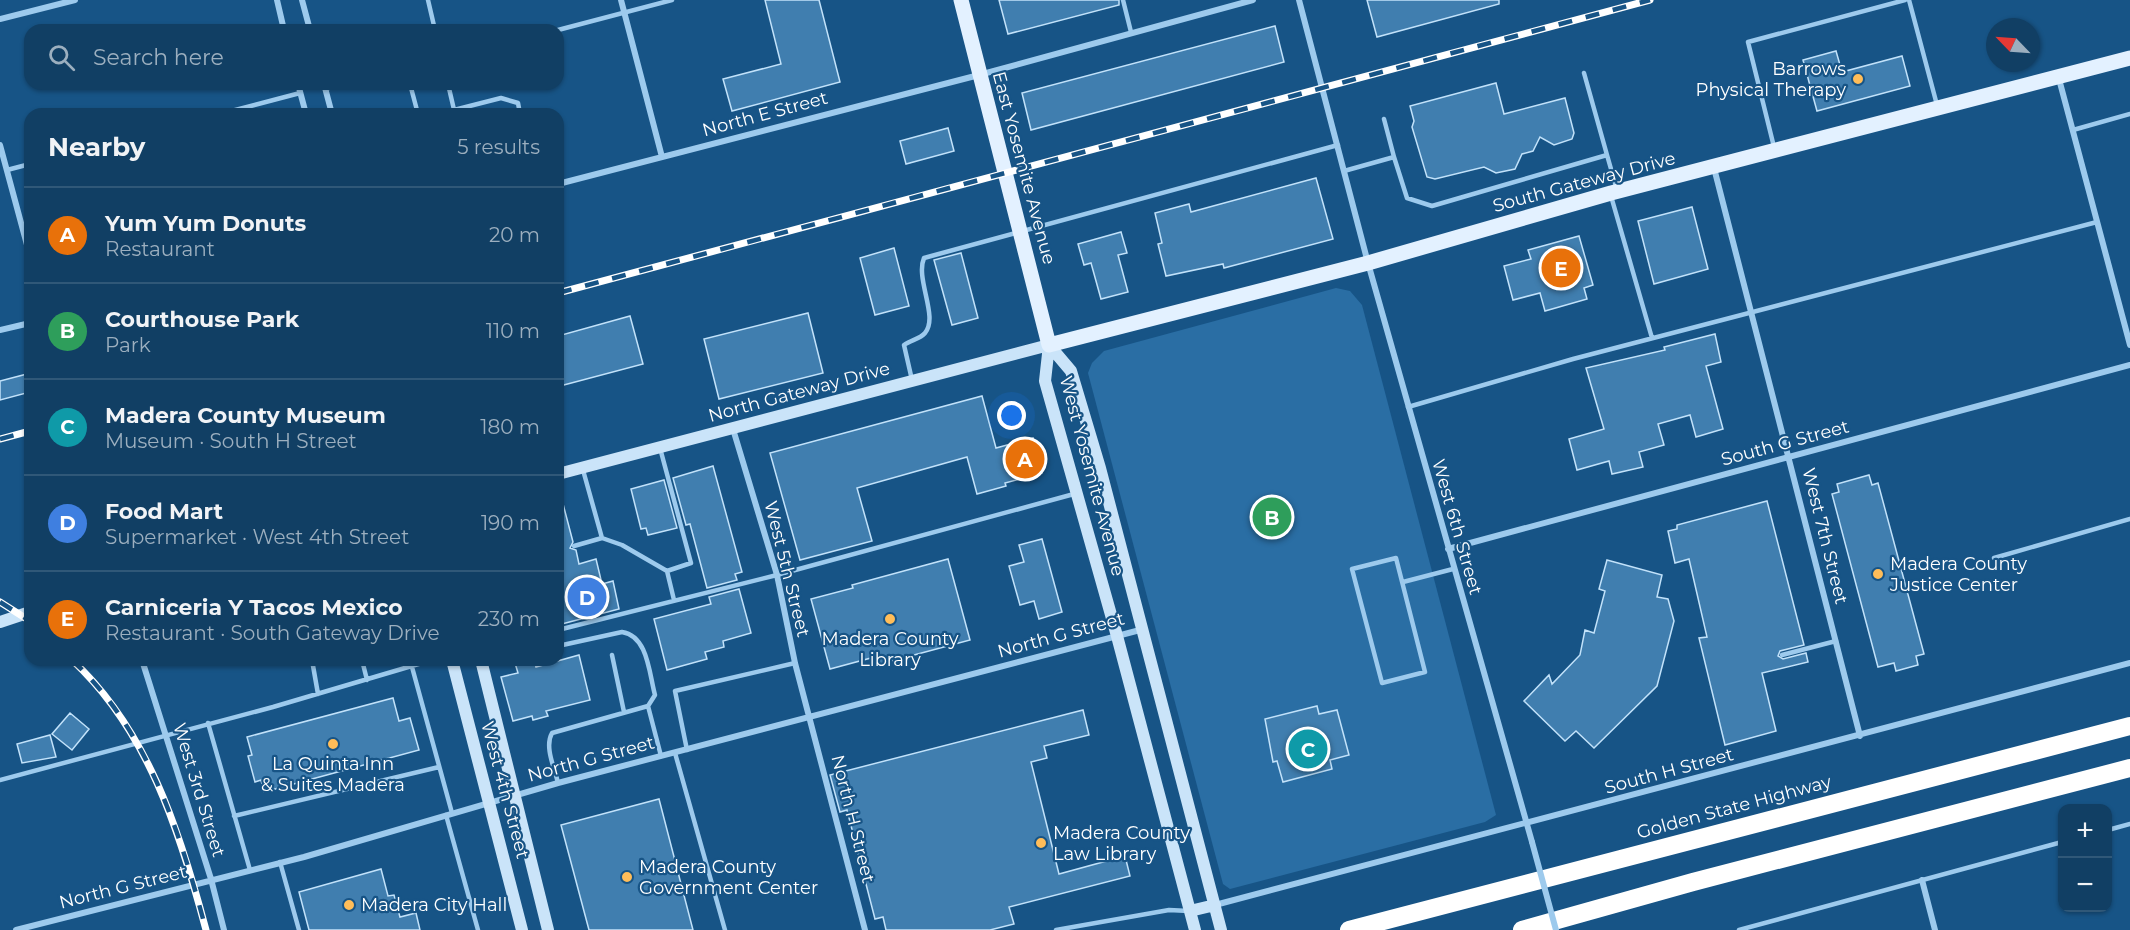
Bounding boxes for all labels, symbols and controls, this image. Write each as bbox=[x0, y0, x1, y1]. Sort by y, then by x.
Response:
north arrow bbox=[1986, 18, 2040, 72]
search box bbox=[24, 24, 564, 90]
icon: search bbox=[45, 41, 78, 74]
text: Search here bbox=[93, 44, 224, 71]
place label: Barrows Physical Therapy bbox=[1695, 58, 1846, 101]
street label: East Yosemite Avenue bbox=[988, 69, 1060, 267]
marker: Barrows Physical Therapy bbox=[1851, 72, 1865, 86]
street label: North E Street bbox=[700, 87, 830, 141]
text: Nearby bbox=[48, 131, 145, 163]
text: 5 results bbox=[457, 135, 540, 159]
street label: South Gateway Drive bbox=[1490, 147, 1678, 217]
text: Yum Yum Donuts bbox=[105, 210, 306, 237]
text: A bbox=[60, 223, 75, 247]
text: 20 m bbox=[489, 223, 540, 247]
text: Restaurant bbox=[105, 237, 215, 261]
pin: E bbox=[1542, 246, 1580, 290]
text: Courthouse Park bbox=[105, 306, 299, 333]
text: B bbox=[60, 319, 75, 343]
text: 110 m bbox=[486, 319, 540, 343]
text: Park bbox=[105, 333, 151, 357]
street label: North Gateway Drive bbox=[706, 357, 892, 427]
street label: West Yosemite Avenue bbox=[1055, 374, 1129, 579]
your location bbox=[997, 401, 1026, 430]
text: Madera County Museum bbox=[105, 402, 386, 429]
text: C bbox=[60, 415, 75, 439]
text: 180 m bbox=[480, 415, 540, 439]
street label: South G Street bbox=[1719, 415, 1851, 471]
text: Museum · South H Street bbox=[105, 429, 357, 453]
pin: A bbox=[1006, 436, 1044, 482]
street label: West 6th Street bbox=[1427, 457, 1487, 597]
street label: West 7th Street bbox=[1797, 466, 1853, 606]
pin: B bbox=[1252, 494, 1292, 540]
text: Food Mart bbox=[105, 498, 223, 525]
street label: West 5th Street bbox=[759, 499, 815, 639]
text: D bbox=[59, 511, 76, 535]
text: 190 m bbox=[481, 511, 540, 535]
text: Supermarket · West 4th Street bbox=[105, 525, 409, 549]
place label: Madera County Justice Center bbox=[1889, 553, 2027, 596]
marker: Madera County Justice Center bbox=[1871, 567, 1885, 581]
pin: D bbox=[568, 574, 606, 620]
text: Carniceria Y Tacos Mexico bbox=[105, 594, 403, 621]
text: E bbox=[61, 607, 74, 631]
text: 230 m bbox=[478, 607, 540, 631]
street label: North G Street bbox=[995, 607, 1127, 663]
marker: Madera County Library bbox=[883, 612, 897, 626]
text: Restaurant · South Gateway Drive bbox=[105, 621, 440, 645]
place label: Madera County Library bbox=[821, 628, 959, 671]
street label: West 4th Street bbox=[476, 719, 534, 861]
street label: West 3rd Street bbox=[168, 720, 230, 860]
pin: C bbox=[1288, 726, 1328, 771]
street label: North G Street bbox=[525, 731, 657, 787]
marker: La Quinta Inn & Suites Madera bbox=[326, 737, 340, 751]
street label: South H Street bbox=[1602, 743, 1736, 799]
place label: La Quinta Inn & Suites Madera bbox=[261, 753, 405, 796]
street label: North H Street bbox=[826, 753, 880, 885]
street label: Golden State Highway bbox=[1634, 770, 1834, 844]
map controls bbox=[2058, 804, 2112, 912]
button: + bbox=[2058, 804, 2112, 858]
place label: Madera County Law Library bbox=[1053, 822, 1190, 865]
marker: Madera County Law Library bbox=[1034, 836, 1048, 850]
place label: Madera County Government Center bbox=[639, 856, 818, 899]
button: − bbox=[2058, 858, 2112, 912]
street label: North G Street bbox=[57, 861, 189, 913]
marker: Madera County Government Center bbox=[620, 870, 634, 884]
place label: Madera City Hall bbox=[361, 894, 507, 916]
marker: Madera City Hall bbox=[342, 898, 356, 912]

